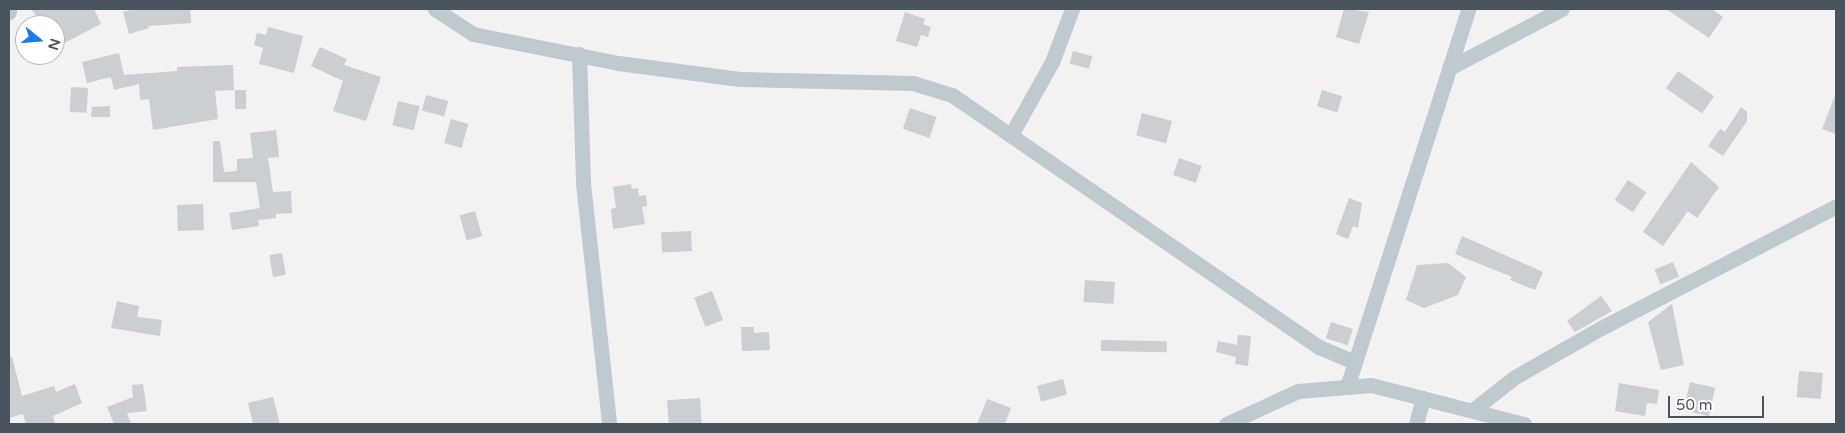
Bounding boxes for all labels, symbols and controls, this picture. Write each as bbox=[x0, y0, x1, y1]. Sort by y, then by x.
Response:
north arrow bbox=[15, 15, 65, 65]
text: N bbox=[44, 36, 64, 52]
scale bar bbox=[1670, 386, 1766, 418]
text: 50 m bbox=[1676, 396, 1713, 414]

